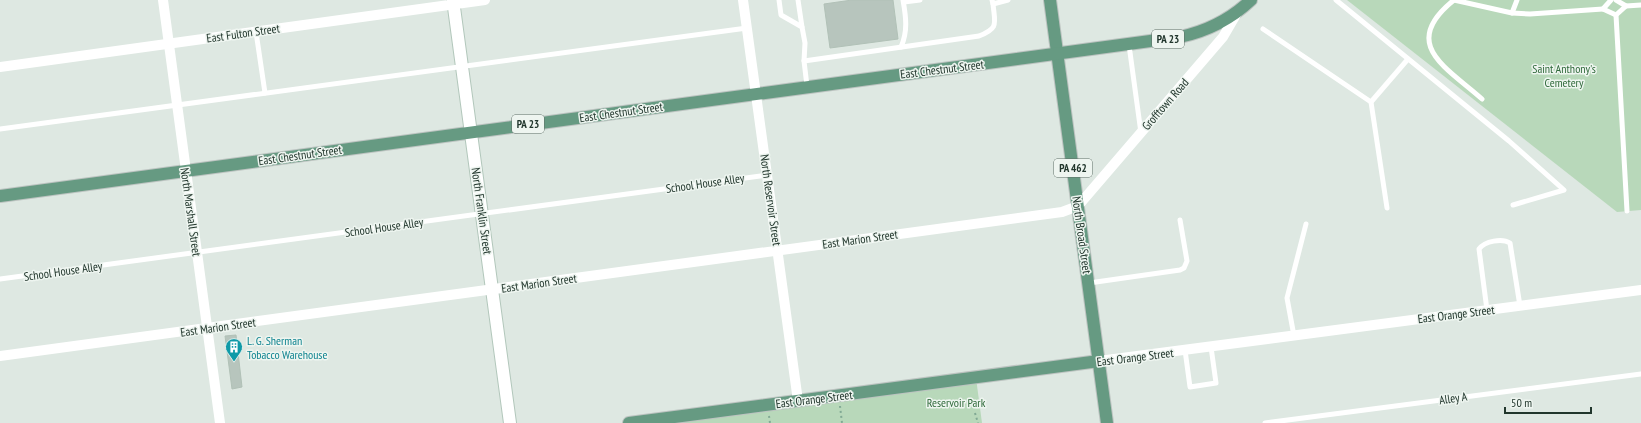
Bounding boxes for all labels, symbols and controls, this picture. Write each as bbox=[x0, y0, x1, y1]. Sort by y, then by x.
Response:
street label: East Fulton Street bbox=[205, 20, 281, 46]
road number: PA 23 bbox=[1152, 30, 1184, 48]
street label: East Chestnut Street bbox=[899, 56, 985, 82]
park label: Saint Anthony's Cemetery bbox=[1532, 61, 1596, 90]
street label: Grofftown Road bbox=[1138, 75, 1192, 133]
street label: East Chestnut Street bbox=[578, 99, 664, 125]
road number: PA 23 bbox=[512, 115, 544, 133]
street label: East Chestnut Street bbox=[257, 142, 343, 168]
street label: North Reservoir Street bbox=[757, 153, 785, 247]
road number: PA 462 bbox=[1054, 159, 1092, 177]
street label: North Marshall Street bbox=[177, 167, 205, 258]
street label: North Franklin Street bbox=[468, 167, 496, 256]
street label: School House Alley bbox=[665, 170, 746, 196]
street label: North Broad Street bbox=[1069, 195, 1095, 275]
street label: School House Alley bbox=[344, 214, 425, 240]
street label: East Marion Street bbox=[821, 226, 899, 252]
street label: School House Alley bbox=[23, 258, 104, 284]
street label: East Marion Street bbox=[500, 270, 578, 296]
street label: East Orange Street bbox=[1417, 302, 1496, 326]
street label: East Marion Street bbox=[179, 314, 257, 340]
place label: L. G. Sherman Tobacco Warehouse bbox=[247, 333, 327, 362]
building icon: L. G. Sherman Tobacco Warehouse bbox=[224, 337, 244, 362]
street label: East Orange Street bbox=[1096, 345, 1175, 369]
street label: East Orange Street bbox=[775, 387, 854, 411]
street label: Alley A bbox=[1438, 389, 1468, 407]
scale bar bbox=[1505, 389, 1591, 415]
park label: Reservoir Park bbox=[927, 395, 986, 410]
text: 50 m bbox=[1511, 395, 1532, 410]

